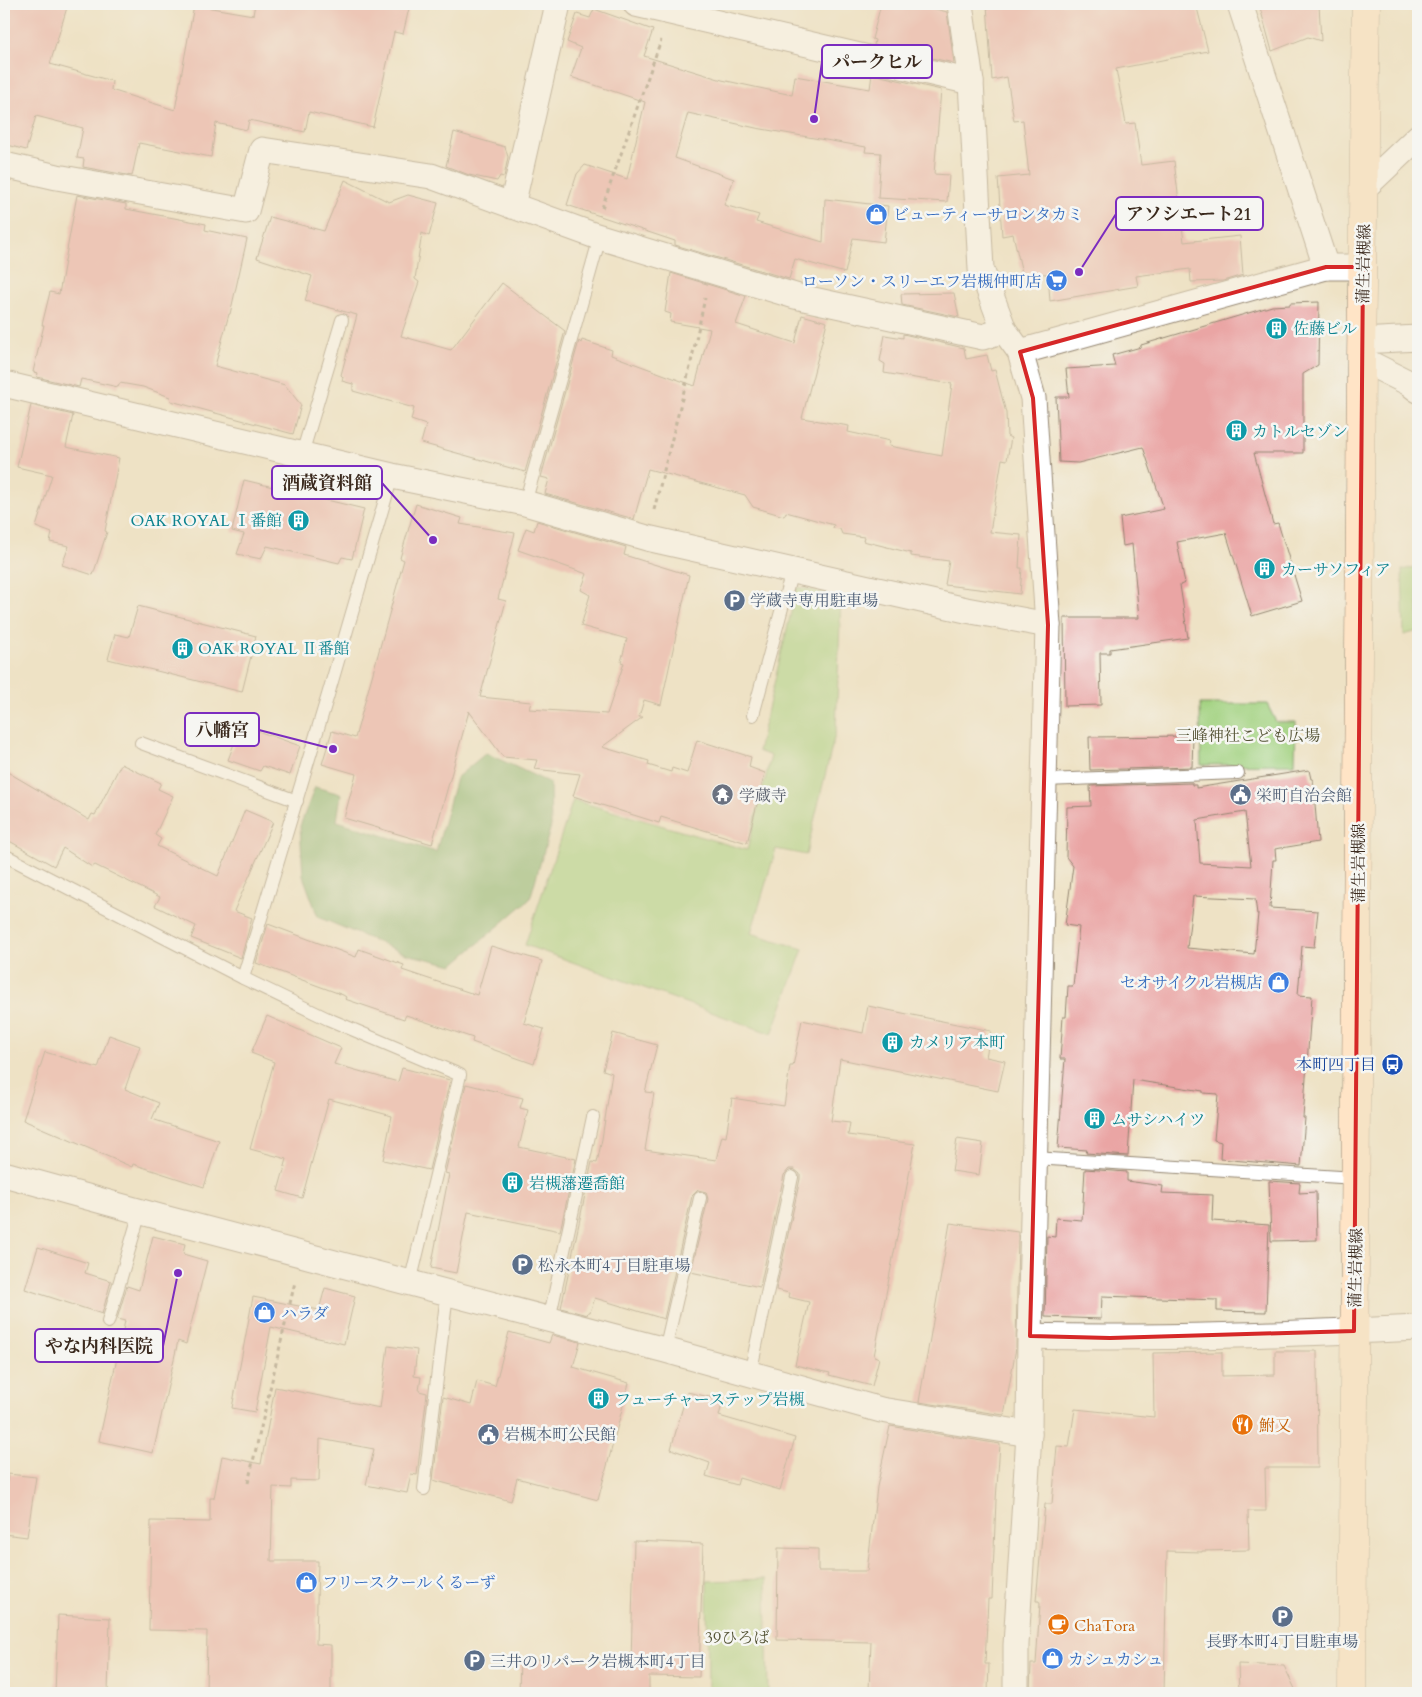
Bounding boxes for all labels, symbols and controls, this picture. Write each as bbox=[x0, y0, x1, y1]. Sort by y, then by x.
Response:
callout: パークヒル bbox=[822, 45, 932, 78]
text: パークヒル bbox=[832, 50, 922, 75]
callout: アソシエート21 bbox=[1116, 197, 1263, 230]
shop icon: ビューティーサロンタカミ bbox=[865, 202, 889, 226]
text: アソシエート21 bbox=[1126, 202, 1252, 227]
place label: ビューティーサロンタカミ bbox=[893, 204, 1083, 226]
street label: 蒲生岩槻線 bbox=[1352, 224, 1376, 304]
supermarket icon: ローソン・スリーエフ岩槻仲町店 bbox=[1045, 269, 1069, 293]
place label: ローソン・スリーエフ岩槻仲町店 bbox=[802, 271, 1041, 293]
building icon: 佐藤ビル bbox=[1265, 316, 1289, 340]
place label: 佐藤ビル bbox=[1293, 318, 1357, 340]
building icon: カトルセゾン bbox=[1224, 419, 1248, 443]
place label: カトルセゾン bbox=[1252, 421, 1348, 443]
callout: 酒蔵資料館 bbox=[272, 466, 382, 499]
text: 酒蔵資料館 bbox=[282, 471, 372, 496]
building icon: OAK ROYAL Ⅰ番館 bbox=[286, 508, 310, 532]
place label: OAK ROYAL Ⅰ番館 bbox=[130, 510, 282, 532]
building icon: カーサソフィア bbox=[1253, 557, 1277, 581]
place label: カーサソフィア bbox=[1281, 559, 1391, 581]
parking icon: 学蔵寺専用駐車場 bbox=[722, 588, 746, 612]
place label: 学蔵寺専用駐車場 bbox=[750, 590, 878, 612]
building icon: OAK ROYAL Ⅱ番館 bbox=[170, 636, 194, 660]
place label: OAK ROYAL Ⅱ番館 bbox=[198, 638, 350, 660]
callout: 八幡宮 bbox=[185, 713, 259, 746]
text: 八幡宮 bbox=[195, 718, 249, 743]
park label: 三峰神社こども広場 bbox=[1176, 725, 1320, 747]
temple icon: 学蔵寺 bbox=[711, 783, 735, 807]
public building icon: 栄町自治会館 bbox=[1228, 783, 1252, 807]
place label: 学蔵寺 bbox=[739, 785, 787, 807]
place label: 栄町自治会館 bbox=[1256, 785, 1352, 807]
street label: 蒲生岩槻線 bbox=[1348, 823, 1370, 903]
shop icon: セオサイクル岩槻店 bbox=[1266, 970, 1290, 994]
place label: セオサイクル岩槻店 bbox=[1120, 972, 1262, 994]
building icon: カメリア本町 bbox=[881, 1030, 905, 1054]
place label: カメリア本町 bbox=[909, 1032, 1005, 1054]
bus stop icon: 本町四丁目 bbox=[1380, 1052, 1404, 1076]
place label: 本町四丁目 bbox=[1296, 1054, 1376, 1076]
building icon: ムサシハイツ bbox=[1083, 1107, 1107, 1131]
place label: ムサシハイツ bbox=[1111, 1109, 1205, 1131]
building icon: 岩槻藩遷喬館 bbox=[501, 1171, 525, 1195]
place label: 岩槻藩遷喬館 bbox=[529, 1173, 625, 1195]
street label: 蒲生岩槻線 bbox=[1344, 1228, 1368, 1308]
parking icon: 松永本町4丁目駐車場 bbox=[510, 1253, 534, 1277]
place label: 松永本町4丁目駐車場 bbox=[538, 1255, 690, 1277]
shop icon: ハラダ bbox=[253, 1301, 277, 1325]
place label: ハラダ bbox=[281, 1303, 329, 1325]
callout: やな内科医院 bbox=[35, 1329, 163, 1362]
text: やな内科医院 bbox=[45, 1334, 153, 1359]
building icon: フューチャーステップ岩槻 bbox=[587, 1387, 611, 1411]
place label: フューチャーステップ岩槻 bbox=[615, 1389, 805, 1411]
restaurant icon: 鮒又 bbox=[1231, 1413, 1255, 1437]
place label: 鮒又 bbox=[1259, 1415, 1291, 1437]
public building icon: 岩槻本町公民館 bbox=[476, 1422, 500, 1446]
place label: 岩槻本町公民館 bbox=[504, 1424, 616, 1446]
shop icon: フリースクールくるーず bbox=[294, 1570, 318, 1594]
place label: フリースクールくるーず bbox=[322, 1572, 495, 1594]
parking icon: 長野本町4丁目駐車場 bbox=[1270, 1605, 1294, 1629]
cafe icon: ChaTora bbox=[1046, 1613, 1070, 1637]
place label: ChaTora bbox=[1074, 1615, 1135, 1637]
park label: 39ひろば bbox=[705, 1627, 769, 1649]
place label: 長野本町4丁目駐車場 bbox=[1206, 1631, 1358, 1653]
shop icon: カシュカシュ bbox=[1040, 1647, 1064, 1671]
parking icon: 三井のリパーク岩槻本町4丁目 bbox=[462, 1649, 486, 1673]
place label: カシュカシュ bbox=[1068, 1649, 1163, 1671]
place label: 三井のリパーク岩槻本町4丁目 bbox=[490, 1651, 706, 1673]

